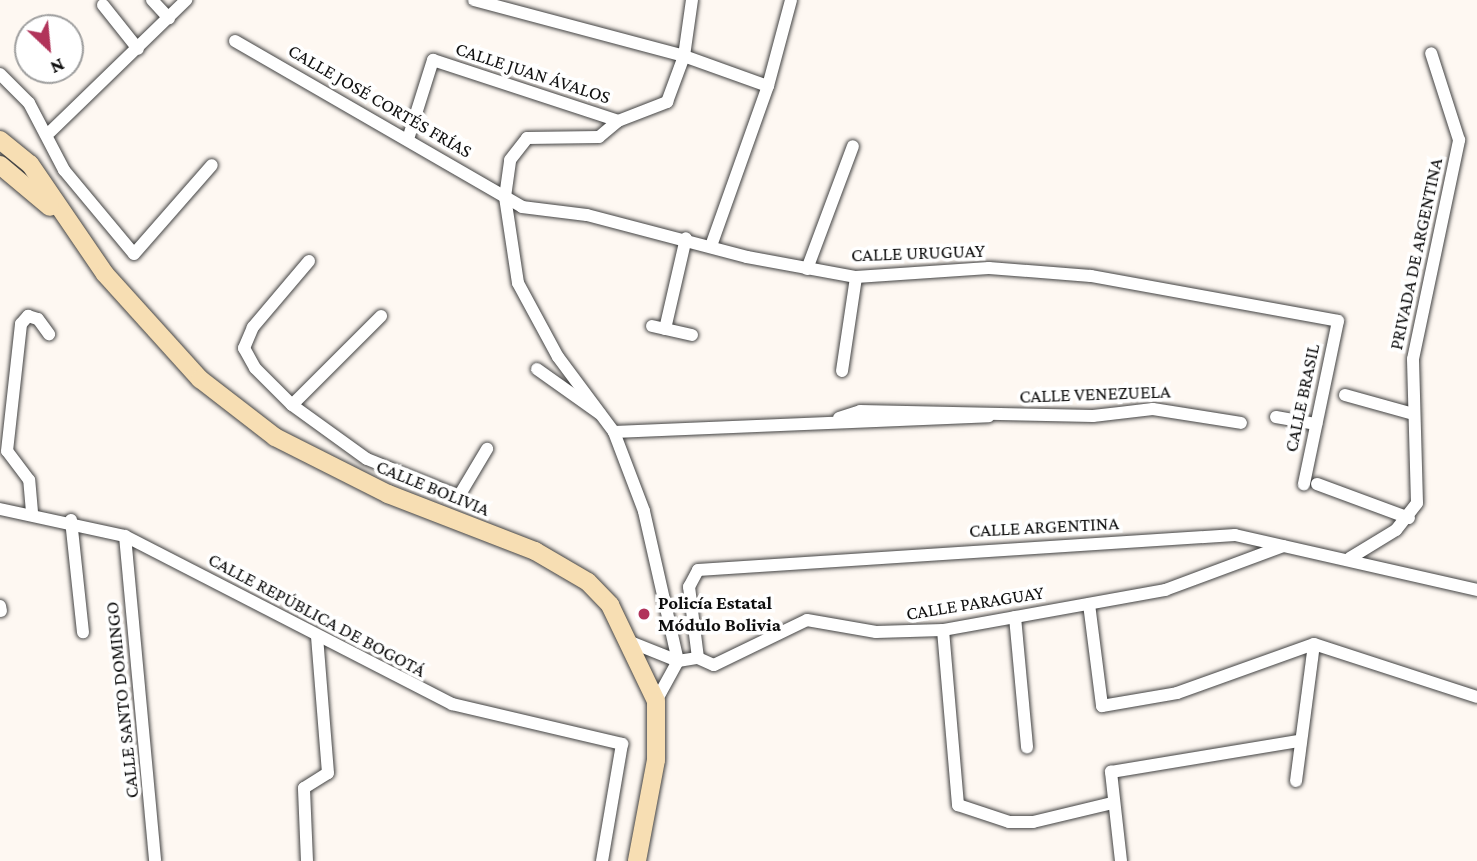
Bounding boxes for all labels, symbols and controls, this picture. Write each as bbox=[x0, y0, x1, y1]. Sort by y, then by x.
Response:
north arrow bbox=[14, 14, 84, 84]
street label: CALLE JUAN ÁVALOS bbox=[453, 37, 613, 109]
street label: CALLE JOSÉ CORTÉS FRÍAS bbox=[284, 39, 476, 163]
text: N bbox=[47, 54, 68, 79]
street label: PRIVADA DE ARGENTINA bbox=[1385, 156, 1447, 352]
street label: CALLE URUGUAY bbox=[851, 239, 985, 267]
street label: CALLE BRASIL bbox=[1279, 342, 1325, 454]
street label: CALLE VENEZUELA bbox=[1019, 380, 1171, 408]
street label: CALLE BOLIVIA bbox=[373, 455, 493, 521]
street label: CALLE ARGENTINA bbox=[969, 512, 1119, 542]
street label: CALLE REPÚBLICA DE BOGOTÁ bbox=[204, 548, 430, 682]
street label: CALLE PARAGUAY bbox=[904, 581, 1046, 625]
place label: Policía Estatal Módulo Bolivia bbox=[658, 592, 781, 636]
street label: CALLE SANTO DOMINGO bbox=[100, 601, 144, 799]
marker: Policía Estatal Módulo Bolivia bbox=[636, 606, 652, 622]

